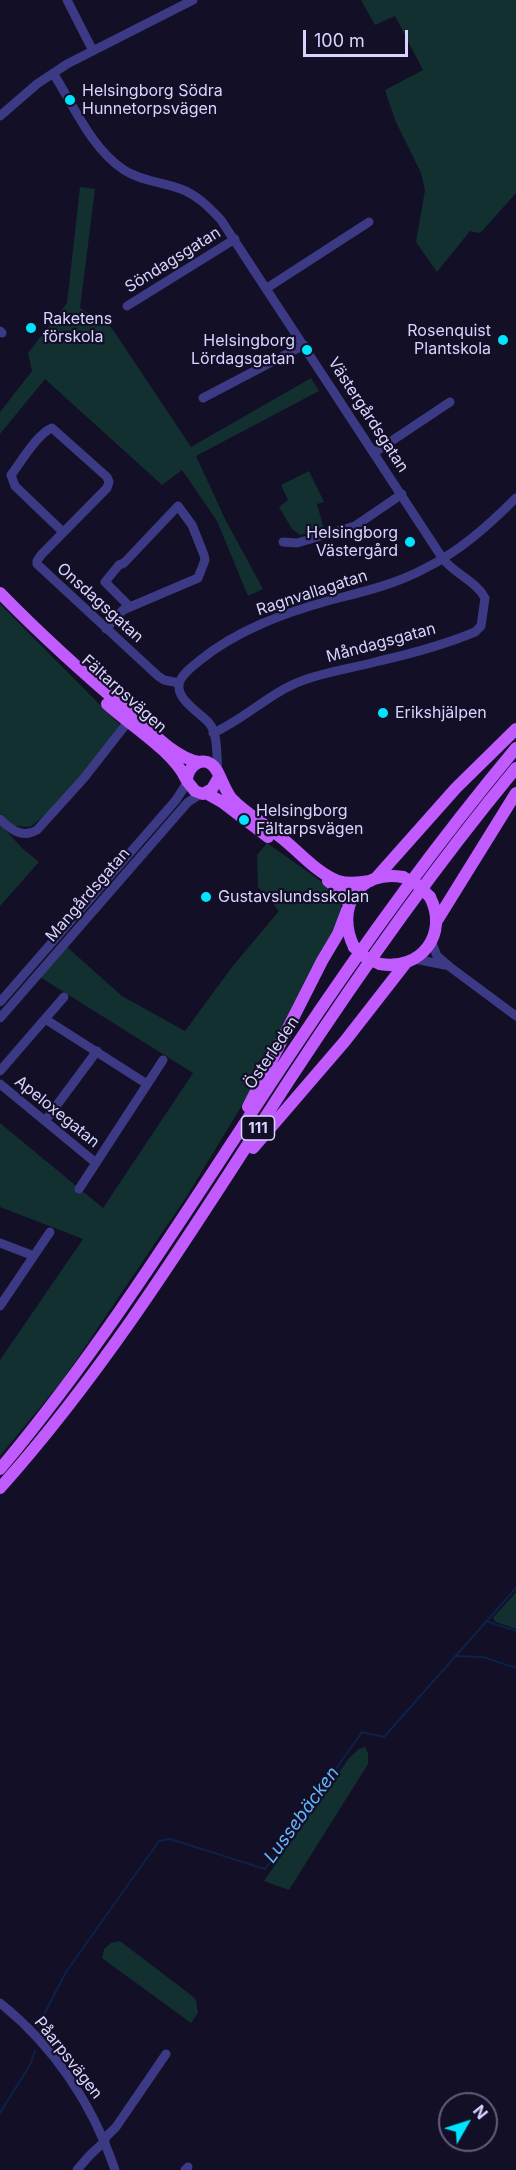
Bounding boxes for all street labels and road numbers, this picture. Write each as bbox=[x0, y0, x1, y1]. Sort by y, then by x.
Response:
street label: Söndagsgatan bbox=[122, 223, 224, 297]
street label: Västergårdsgatan bbox=[324, 354, 412, 476]
street label: Onsdagsgatan bbox=[53, 559, 147, 647]
street label: Ragnvallagatan bbox=[254, 566, 370, 620]
street label: Måndagsgatan bbox=[324, 619, 438, 667]
street label: Fältarpsvägen bbox=[78, 651, 170, 737]
street label: Mangårdsgatan bbox=[42, 844, 134, 946]
street label: Österleden bbox=[241, 1013, 303, 1093]
street label: Apeloxegatan bbox=[11, 1072, 103, 1152]
road number: 111 bbox=[242, 1116, 274, 1140]
street label: Påarpsvägen bbox=[30, 2013, 106, 2103]

